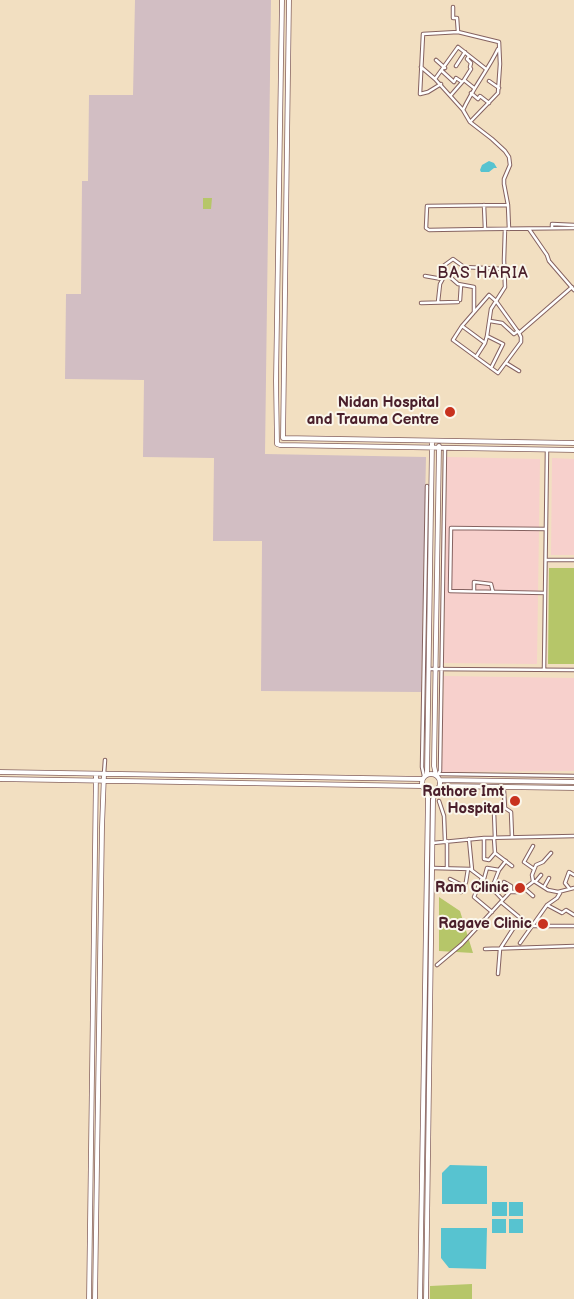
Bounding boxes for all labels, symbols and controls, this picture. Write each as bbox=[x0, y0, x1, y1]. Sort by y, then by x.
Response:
district label: BAS HARIA bbox=[436, 264, 530, 284]
place label: Nidan Hospital and Trauma Centre bbox=[307, 394, 439, 429]
marker: Nidan Hospital and Trauma Centre bbox=[443, 405, 457, 419]
place label: Rathore Imt Hospital bbox=[422, 783, 504, 818]
marker: Rathore Imt Hospital bbox=[508, 794, 522, 808]
place label: Ram Clinic bbox=[435, 879, 509, 897]
marker: Ram Clinic bbox=[513, 881, 527, 895]
place label: Ragave Clinic bbox=[438, 915, 532, 933]
marker: Ragave Clinic bbox=[536, 917, 550, 931]

